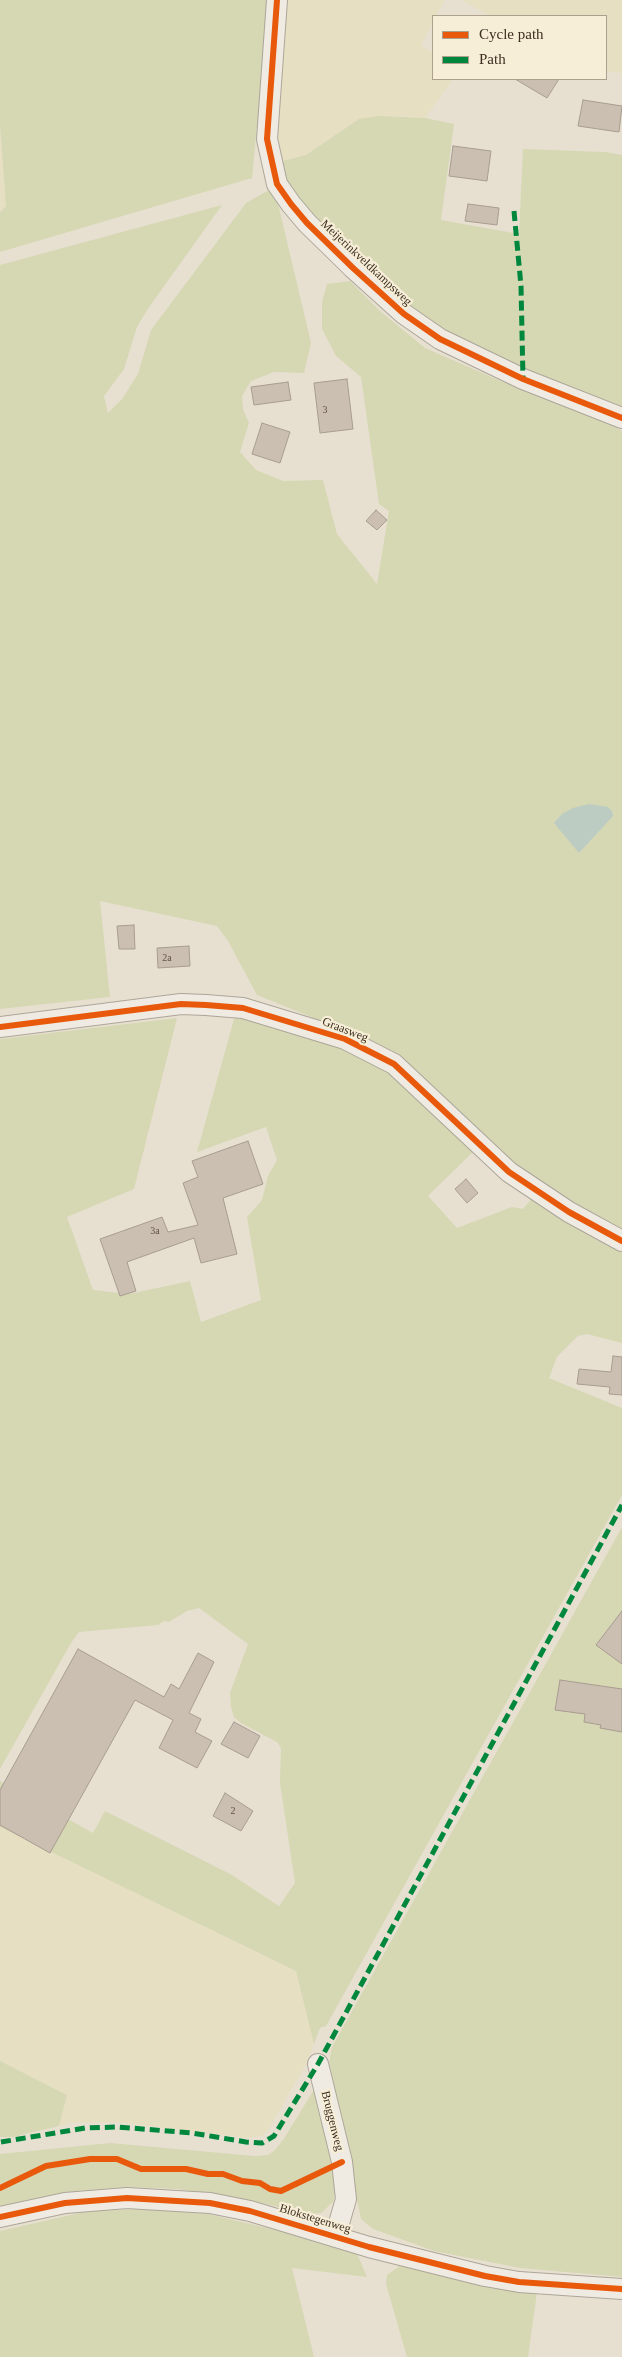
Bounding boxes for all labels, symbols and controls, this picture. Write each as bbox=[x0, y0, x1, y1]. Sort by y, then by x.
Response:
legend bbox=[432, 15, 607, 80]
text: Cycle path bbox=[479, 26, 544, 42]
text: Path bbox=[479, 51, 506, 67]
street label: Meijerinkveldkampsweg bbox=[317, 217, 415, 309]
house number: 3 bbox=[322, 404, 328, 416]
house number: 2a bbox=[162, 952, 172, 964]
street label: Graasweg bbox=[320, 1015, 370, 1045]
house number: 3a bbox=[150, 1225, 160, 1237]
house number: 2 bbox=[230, 1805, 236, 1817]
street label: Bruggenweg bbox=[318, 2090, 346, 2152]
street label: Blokstegenweg bbox=[278, 2201, 352, 2237]

